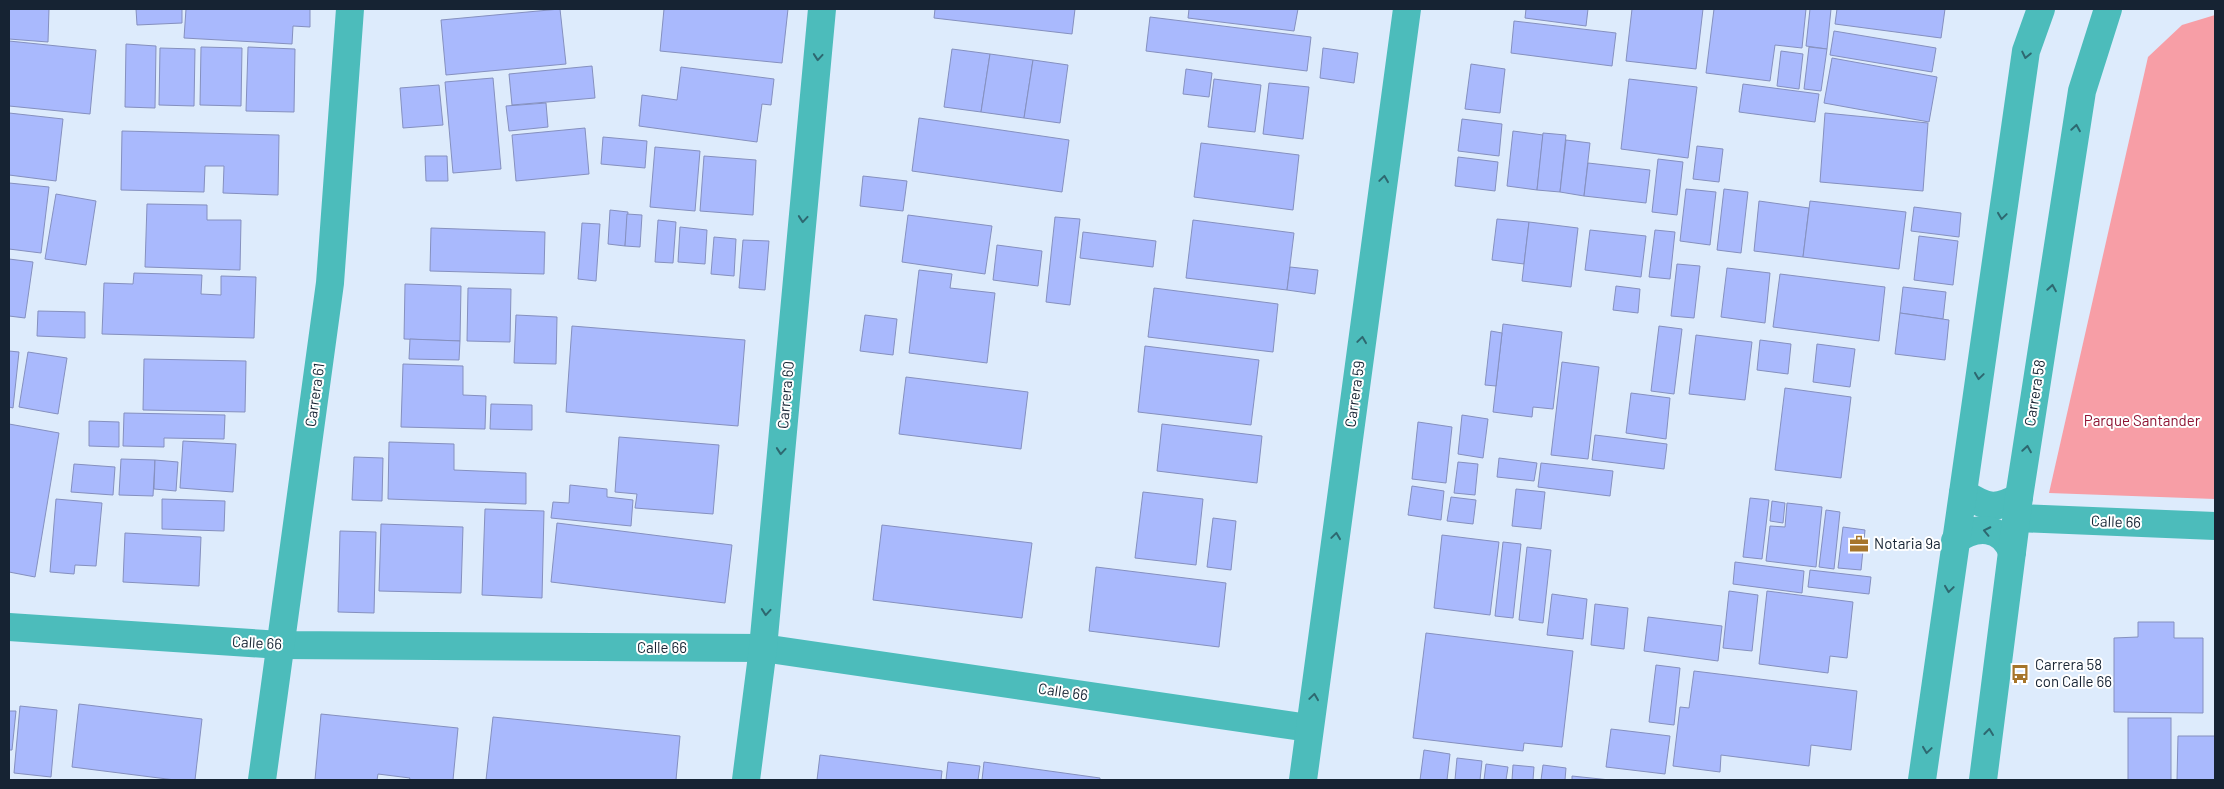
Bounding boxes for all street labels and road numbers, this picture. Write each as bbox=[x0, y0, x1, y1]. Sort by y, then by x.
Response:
street label: Carrera 58 bbox=[2020, 358, 2048, 427]
street label: Carrera 59 bbox=[1340, 359, 1368, 428]
street label: Carrera 60 bbox=[773, 360, 797, 429]
street label: Carrera 61 bbox=[301, 362, 327, 428]
street label: Calle 66 bbox=[2091, 511, 2141, 531]
street label: Calle 66 bbox=[232, 632, 282, 652]
street label: Calle 66 bbox=[637, 638, 687, 656]
street label: Calle 66 bbox=[1037, 679, 1089, 703]

